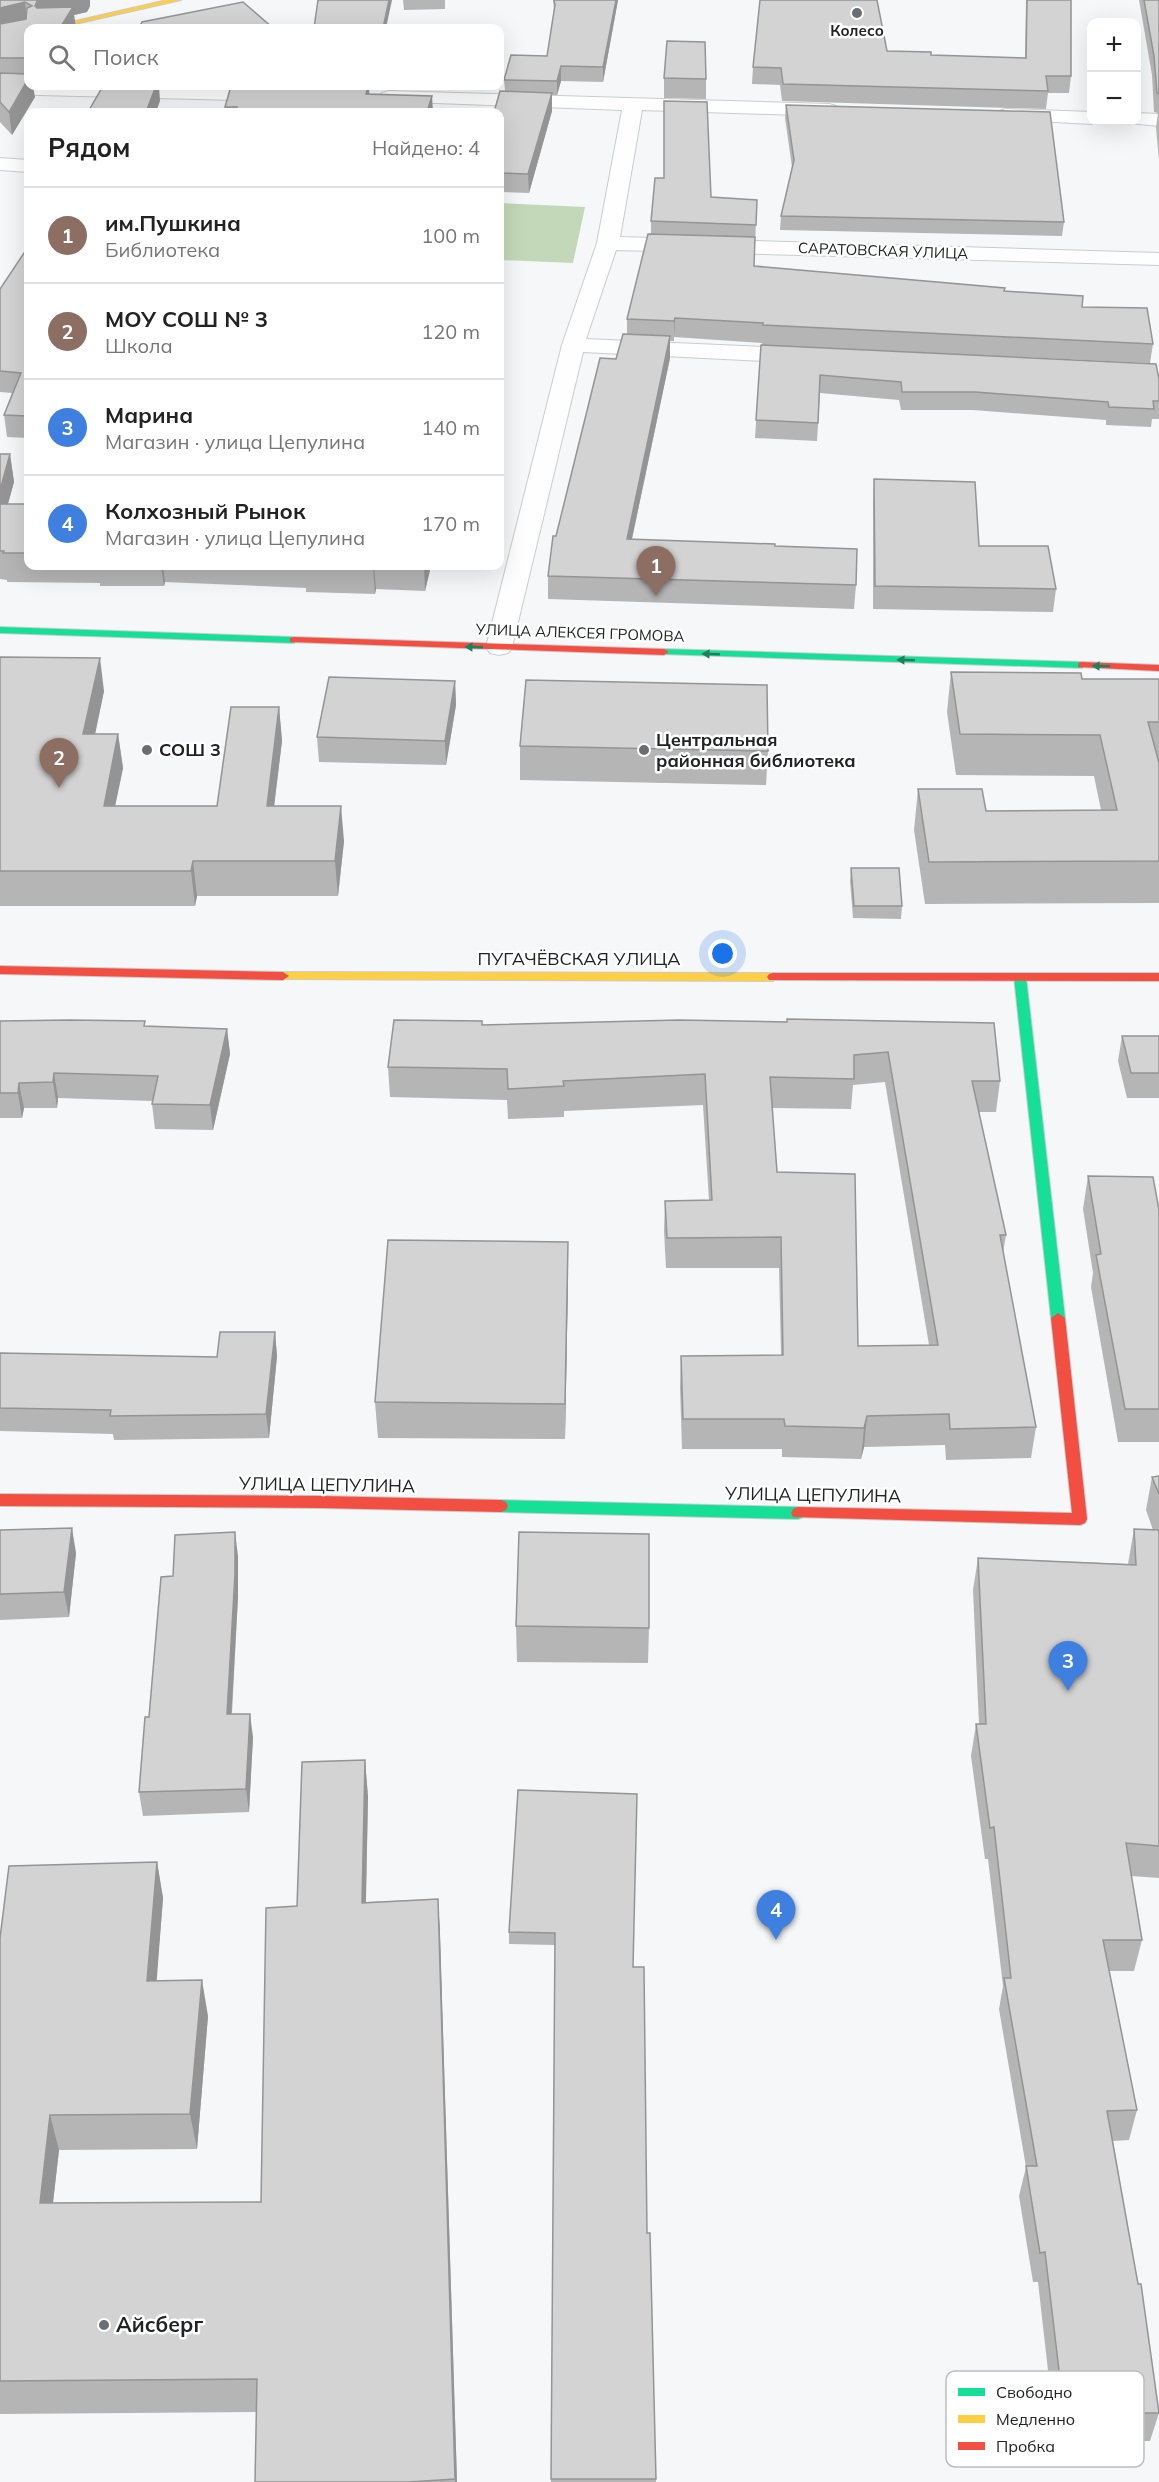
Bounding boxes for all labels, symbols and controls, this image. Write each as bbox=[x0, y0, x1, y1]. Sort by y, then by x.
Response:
marker: Колесо bbox=[850, 6, 864, 20]
map controls bbox=[1087, 18, 1141, 126]
button: + bbox=[1087, 18, 1141, 72]
place label: Колесо bbox=[830, 21, 884, 40]
search box bbox=[24, 24, 504, 90]
icon: search bbox=[45, 41, 78, 74]
text: Поиск bbox=[93, 43, 159, 71]
button: − bbox=[1087, 72, 1141, 126]
text: Рядом bbox=[48, 131, 131, 164]
text: Найдено: 4 bbox=[372, 135, 480, 160]
text: им.Пушкина bbox=[105, 209, 241, 237]
text: 1 bbox=[62, 223, 74, 248]
text: 100 m bbox=[421, 223, 480, 248]
text: Библиотека bbox=[105, 237, 220, 262]
street label: САРАТОВСКАЯ УЛИЦА bbox=[798, 238, 969, 263]
text: МОУ СОШ № 3 bbox=[105, 305, 268, 333]
text: 2 bbox=[62, 319, 74, 344]
text: 120 m bbox=[421, 319, 480, 344]
text: Школа bbox=[105, 333, 173, 358]
text: Марина bbox=[105, 401, 193, 429]
text: 3 bbox=[62, 415, 74, 440]
text: 140 m bbox=[421, 415, 480, 440]
text: Магазин · улица Цепулина bbox=[105, 429, 365, 454]
text: Колхозный Рынок bbox=[105, 497, 305, 525]
text: 4 bbox=[62, 511, 74, 536]
text: 170 m bbox=[421, 511, 480, 536]
text: Магазин · улица Цепулина bbox=[105, 525, 365, 550]
pin: 1 bbox=[636, 546, 676, 596]
street label: УЛИЦА АЛЕКСЕЯ ГРОМОВА bbox=[474, 619, 685, 646]
one-way arrow bbox=[464, 642, 483, 651]
one-way arrow bbox=[701, 649, 720, 659]
one-way arrow bbox=[896, 655, 915, 665]
one-way arrow bbox=[1091, 661, 1110, 670]
place label: Центральная районная библиотека bbox=[656, 728, 856, 772]
pin: 2 bbox=[40, 738, 78, 788]
place label: СОШ 3 bbox=[159, 738, 221, 761]
marker: СОШ 3 bbox=[140, 743, 154, 757]
marker: Центральная районная библиотека bbox=[637, 743, 651, 757]
your location bbox=[708, 939, 737, 968]
street label: ПУГАЧЁВСКАЯ УЛИЦА bbox=[478, 947, 680, 970]
street label: УЛИЦА ЦЕПУЛИНА bbox=[238, 1471, 415, 1498]
street label: УЛИЦА ЦЕПУЛИНА bbox=[724, 1481, 901, 1508]
pin: 3 bbox=[1048, 1642, 1088, 1691]
pin: 4 bbox=[756, 1890, 796, 1940]
place label: Айсберг bbox=[116, 2311, 203, 2337]
marker: Айсберг bbox=[97, 2318, 111, 2332]
legend bbox=[946, 2371, 1144, 2467]
text: Свободно bbox=[996, 2382, 1072, 2402]
text: Медленно bbox=[996, 2409, 1075, 2429]
text: Пробка bbox=[996, 2436, 1055, 2456]

